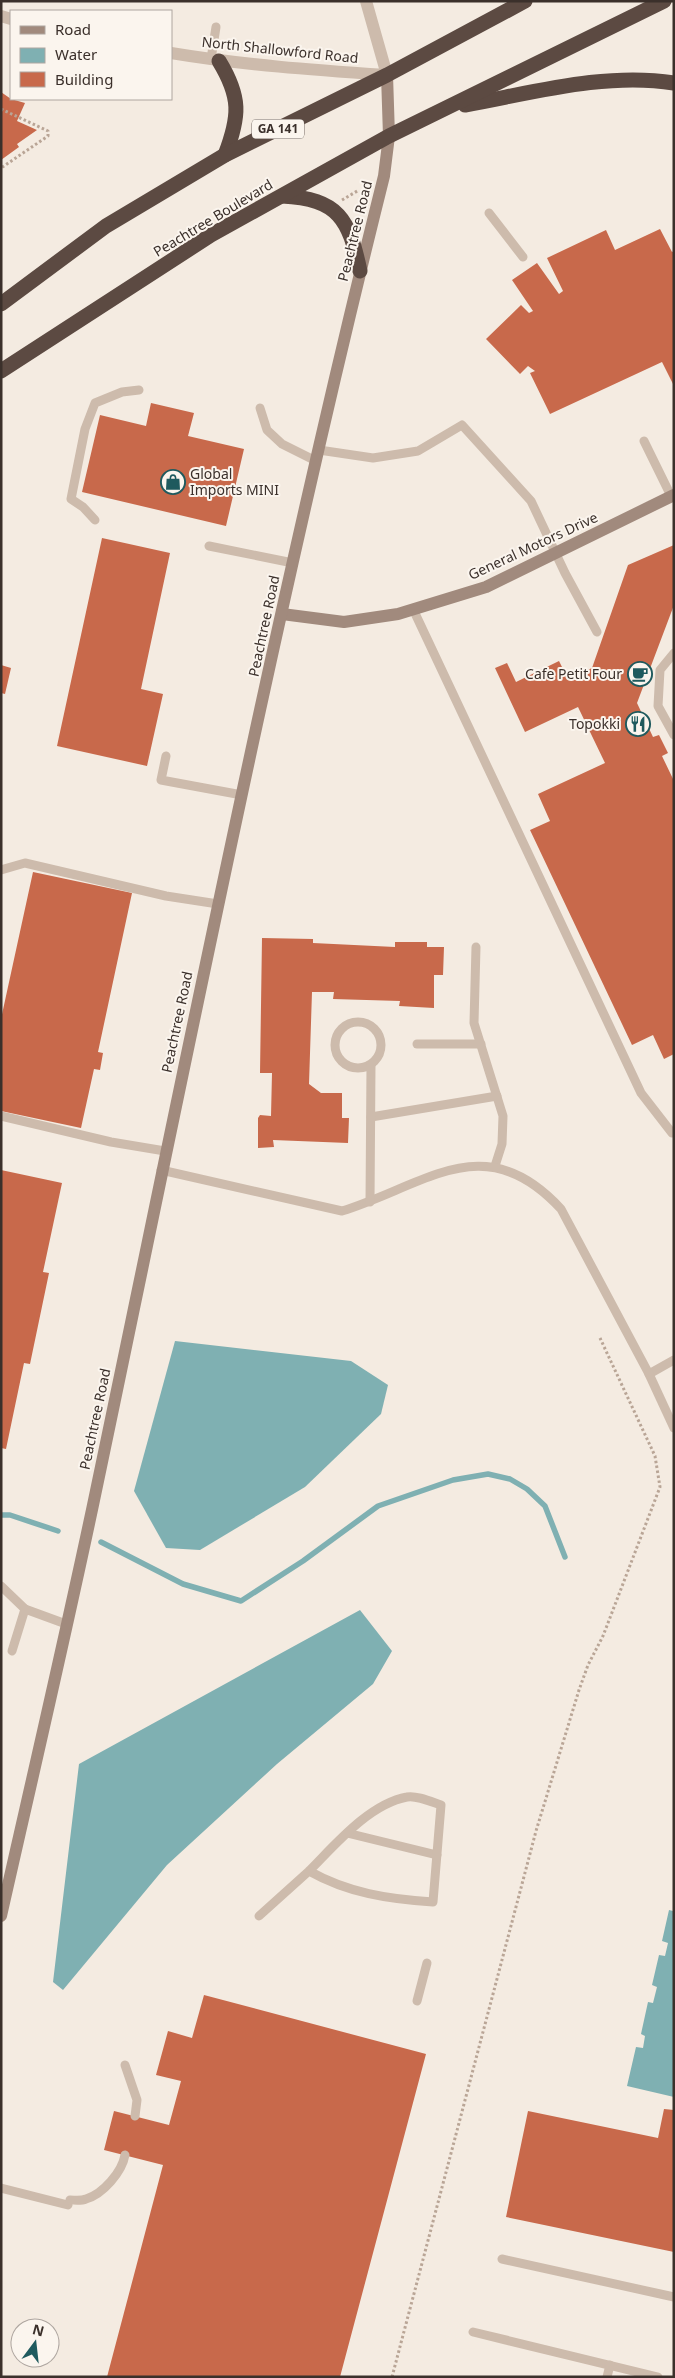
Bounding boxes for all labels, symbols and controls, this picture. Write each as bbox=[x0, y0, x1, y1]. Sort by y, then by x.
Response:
legend bbox=[10, 10, 172, 100]
text: Road bbox=[55, 19, 91, 39]
street label: North Shallowford Road bbox=[201, 32, 359, 67]
text: Water bbox=[55, 44, 97, 64]
text: Building bbox=[55, 69, 113, 89]
road number: GA 141 bbox=[252, 120, 304, 138]
street label: Peachtree Boulevard bbox=[150, 174, 276, 261]
street label: Peachtree Road bbox=[333, 178, 376, 283]
place label: Global Imports MINI bbox=[190, 464, 279, 499]
shop icon: Global Imports MINI bbox=[160, 469, 186, 495]
street label: General Motors Drive bbox=[465, 507, 601, 584]
street label: Peachtree Road bbox=[243, 573, 284, 678]
cafe icon: Cafe Petit Four bbox=[627, 661, 653, 687]
place label: Cafe Petit Four bbox=[525, 664, 622, 683]
restaurant icon: Topokki bbox=[625, 711, 651, 737]
place label: Topokki bbox=[569, 714, 620, 733]
street label: Peachtree Road bbox=[156, 969, 197, 1074]
street label: Peachtree Road bbox=[74, 1366, 115, 1471]
north arrow bbox=[10, 2318, 60, 2368]
text: N bbox=[31, 2319, 46, 2341]

